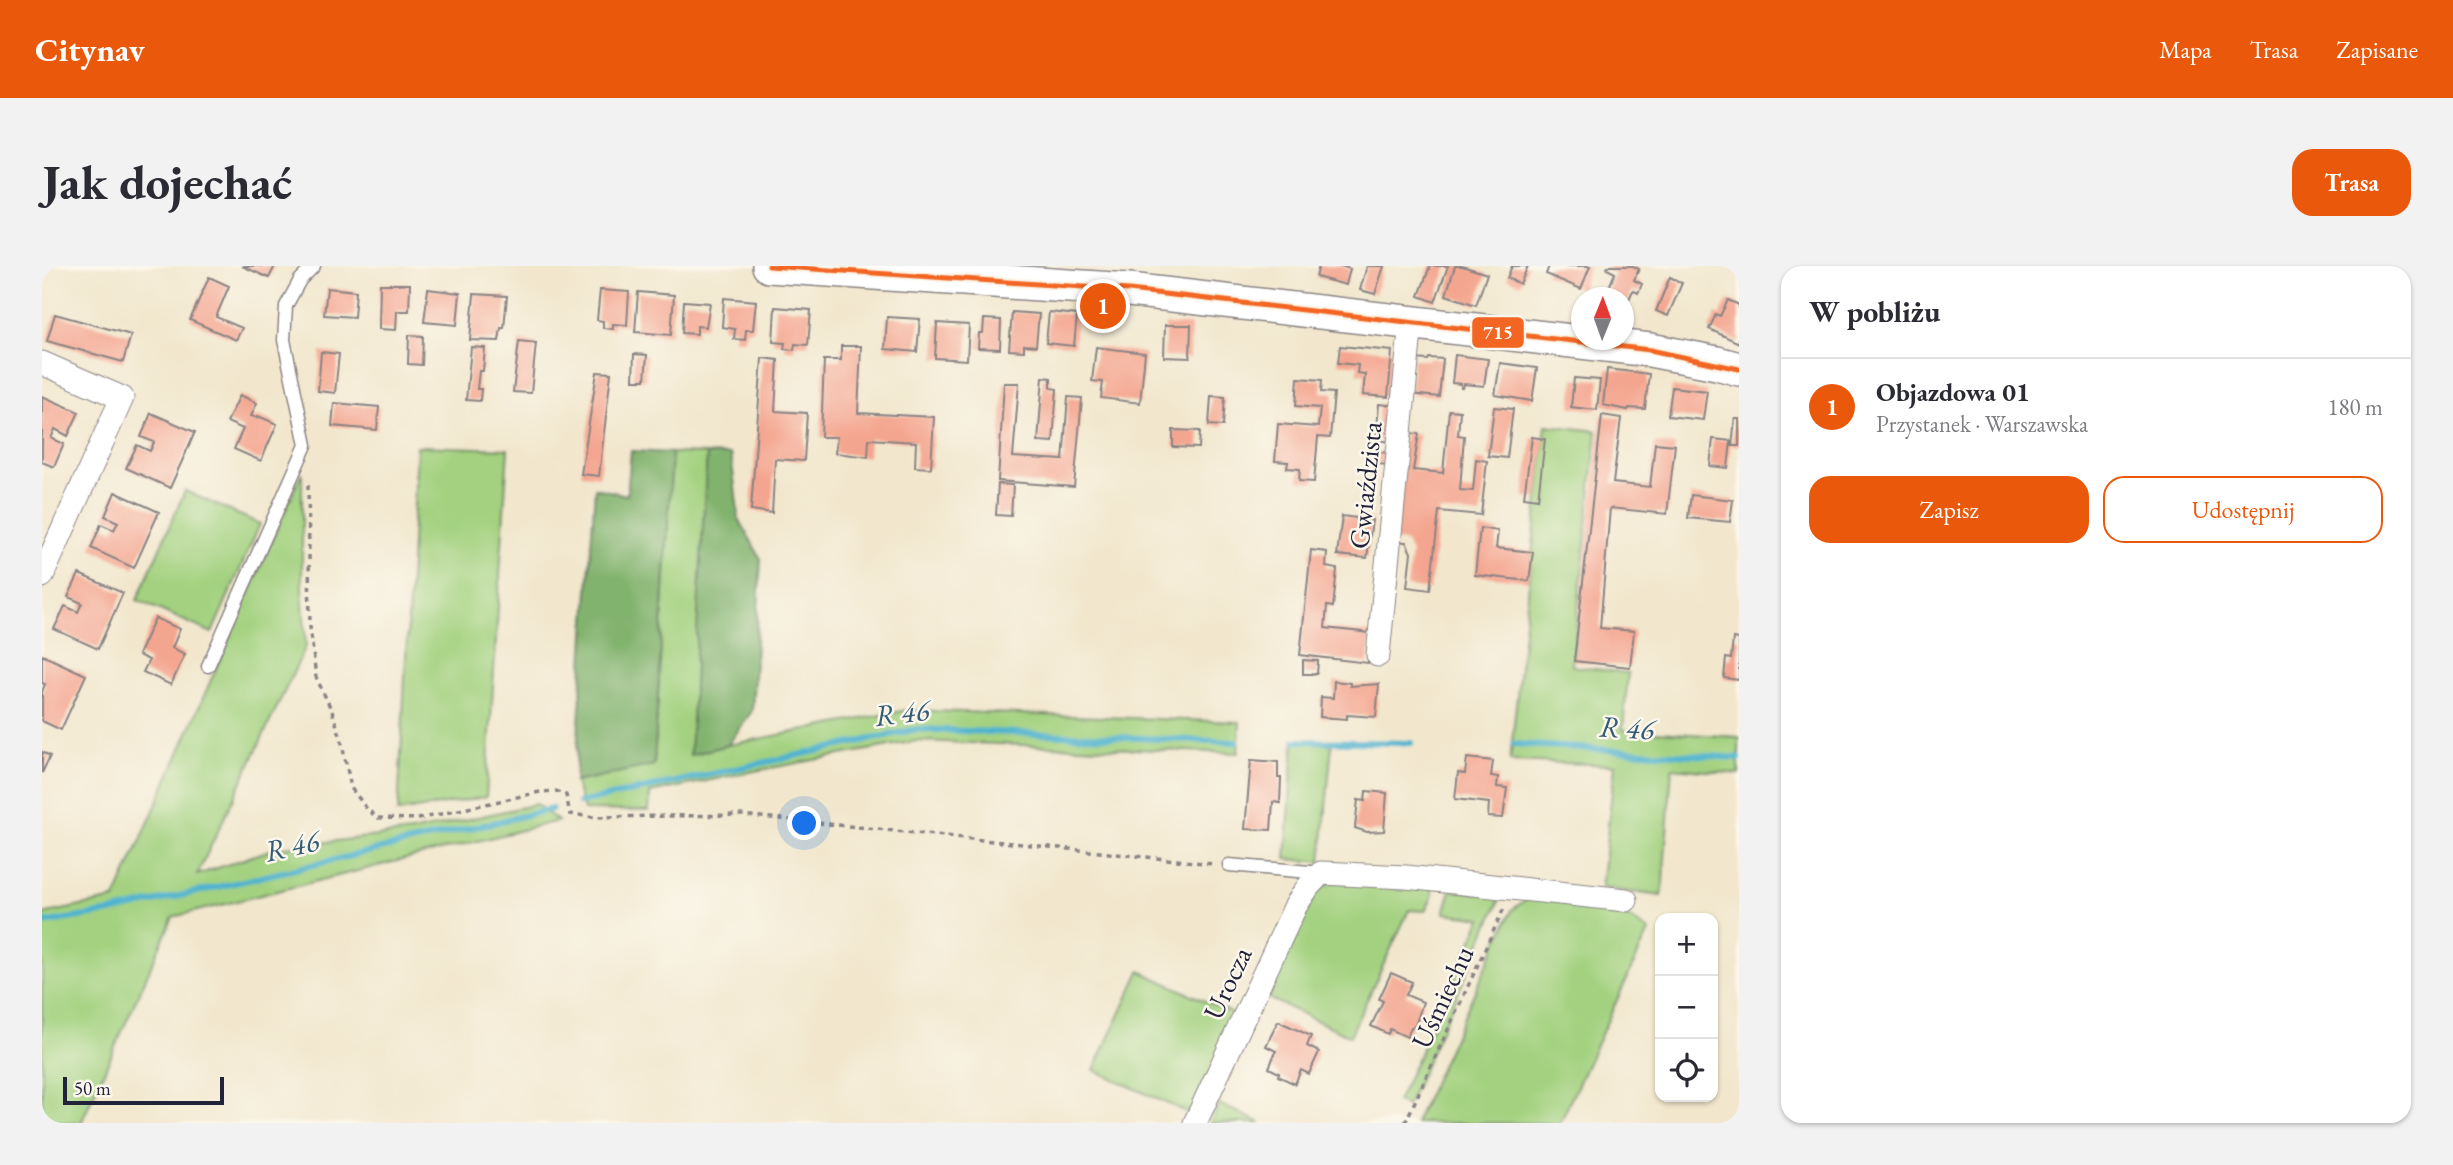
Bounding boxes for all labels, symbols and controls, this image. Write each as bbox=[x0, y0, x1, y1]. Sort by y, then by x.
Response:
text: Citynav bbox=[35, 28, 145, 71]
text: Mapa bbox=[2159, 34, 2212, 65]
text: Trasa bbox=[2250, 34, 2298, 65]
text: Zapisane bbox=[2336, 34, 2418, 65]
button: Trasa bbox=[2292, 149, 2411, 216]
text: Jak dojechać bbox=[42, 150, 292, 214]
pin: 1 bbox=[1080, 280, 1126, 332]
north arrow bbox=[1571, 287, 1634, 350]
text: W pobliżu bbox=[1809, 292, 1940, 331]
line badge: 715 bbox=[1471, 316, 1525, 349]
text: 715 bbox=[1483, 320, 1513, 345]
text: Objazdowa 01 bbox=[1876, 375, 2030, 409]
text: 1 bbox=[1826, 392, 1838, 422]
text: 180 m bbox=[2327, 392, 2383, 422]
text: Przystanek · Warszawska bbox=[1876, 409, 2088, 439]
street label: Gwiaździsta bbox=[1340, 419, 1390, 551]
button: Zapisz bbox=[1809, 476, 2089, 543]
button: Udostępnij bbox=[2103, 476, 2383, 543]
water label: R 46 bbox=[872, 689, 935, 735]
water label: R 46 bbox=[1598, 707, 1659, 749]
your location bbox=[787, 806, 821, 840]
water label: R 46 bbox=[261, 819, 327, 871]
map controls bbox=[1655, 913, 1718, 1102]
button: + bbox=[1655, 913, 1718, 976]
street label: Urocza bbox=[1195, 940, 1260, 1025]
street label: Uśmiechu bbox=[1403, 940, 1482, 1054]
button: − bbox=[1655, 976, 1718, 1039]
button: locate bbox=[1655, 1039, 1718, 1102]
scale bar bbox=[63, 1074, 224, 1106]
text: 50 m bbox=[74, 1076, 111, 1101]

